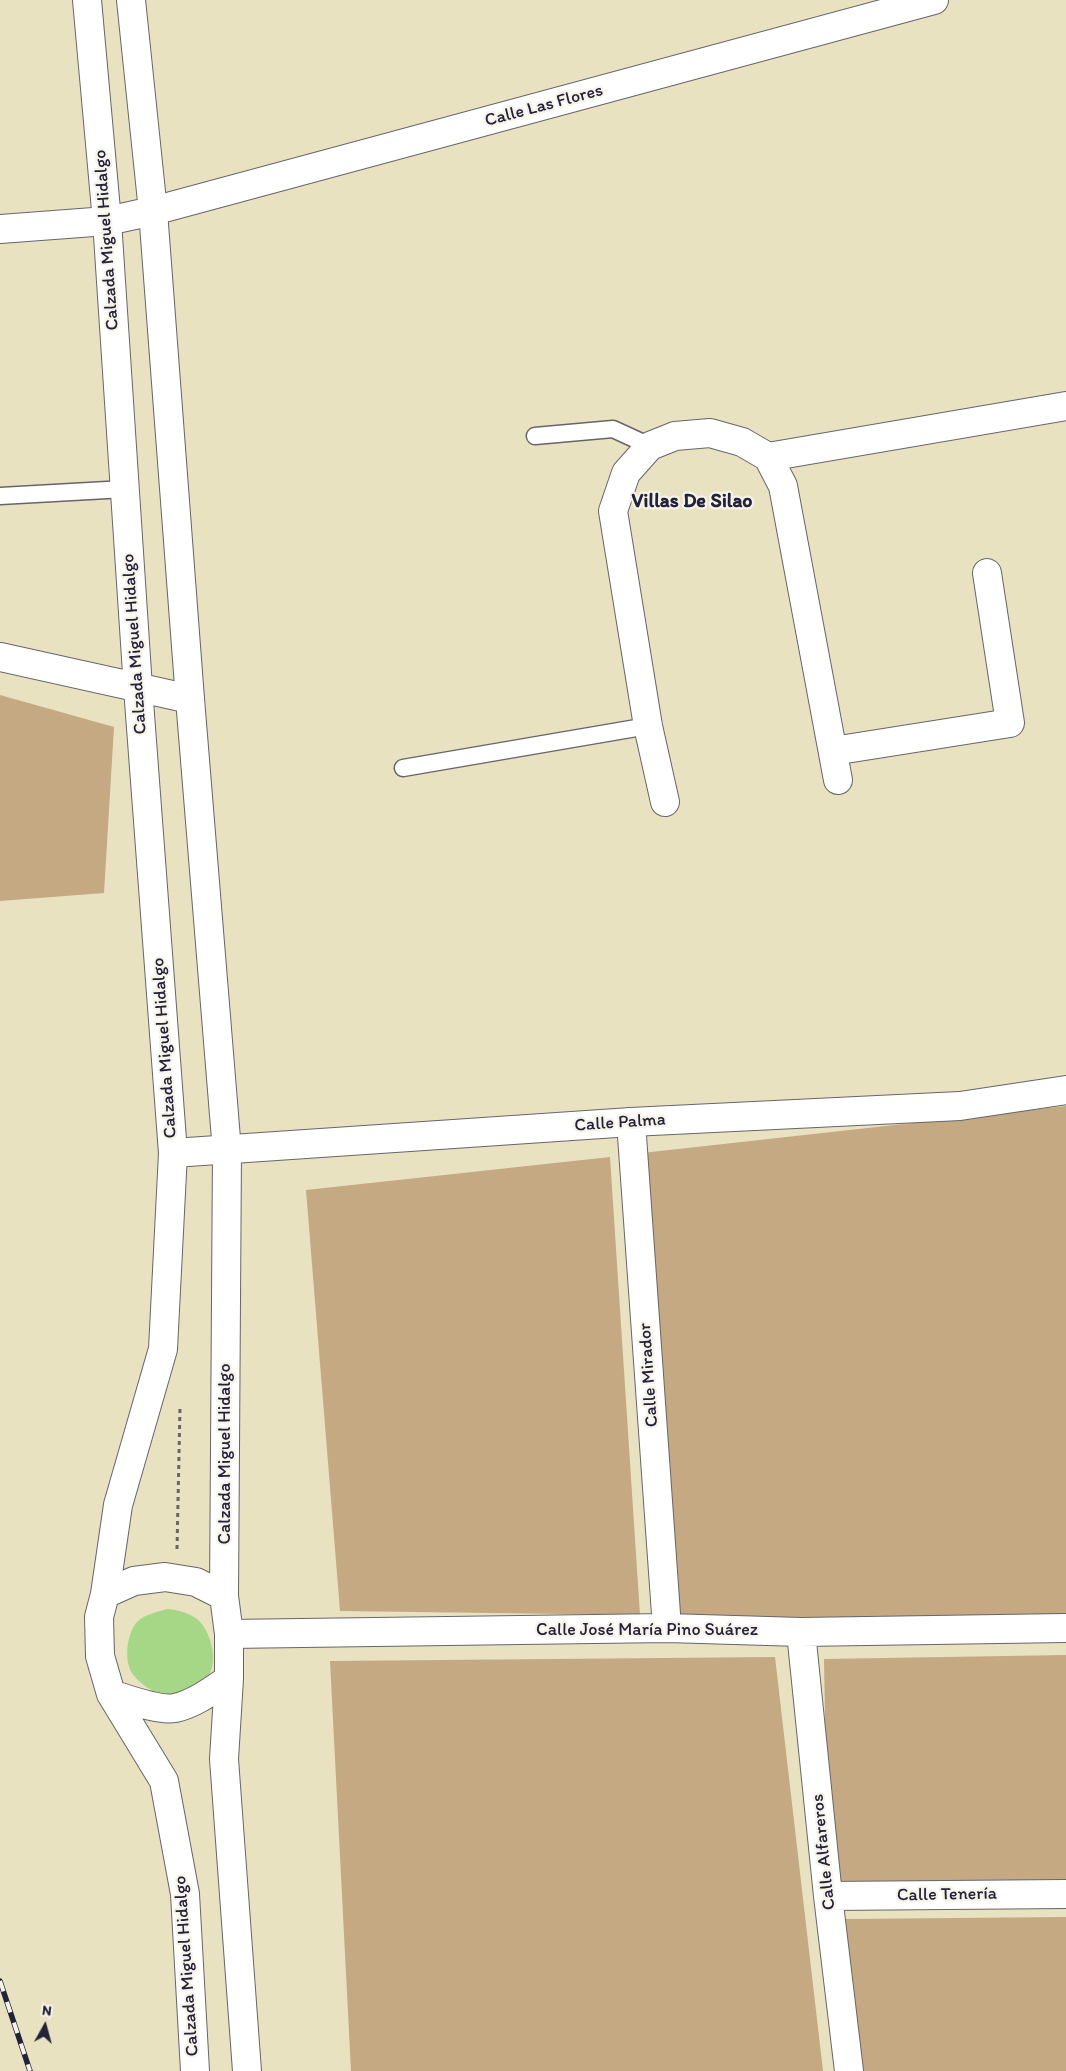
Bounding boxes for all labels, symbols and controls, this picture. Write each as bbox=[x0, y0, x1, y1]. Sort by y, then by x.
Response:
street label: Calle Las Flores bbox=[483, 80, 605, 132]
street label: Calzada Miguel Hidalgo bbox=[90, 149, 124, 331]
district label: Villas De Silao bbox=[632, 490, 752, 514]
street label: Calzada Miguel Hidalgo bbox=[118, 553, 152, 735]
street label: Calzada Miguel Hidalgo bbox=[148, 957, 182, 1139]
street label: Calle Palma bbox=[574, 1109, 666, 1137]
street label: Calle Mirador bbox=[635, 1322, 663, 1428]
street label: Calzada Miguel Hidalgo bbox=[214, 1363, 236, 1545]
street label: Calle José María Pino Suárez bbox=[536, 1619, 758, 1641]
street label: Calle Alfareros bbox=[807, 1793, 841, 1911]
street label: Calzada Miguel Hidalgo bbox=[170, 1875, 204, 2057]
street label: Calle Tenería bbox=[897, 1883, 997, 1907]
north arrow bbox=[20, 2001, 70, 2051]
text: N bbox=[41, 2002, 53, 2020]

